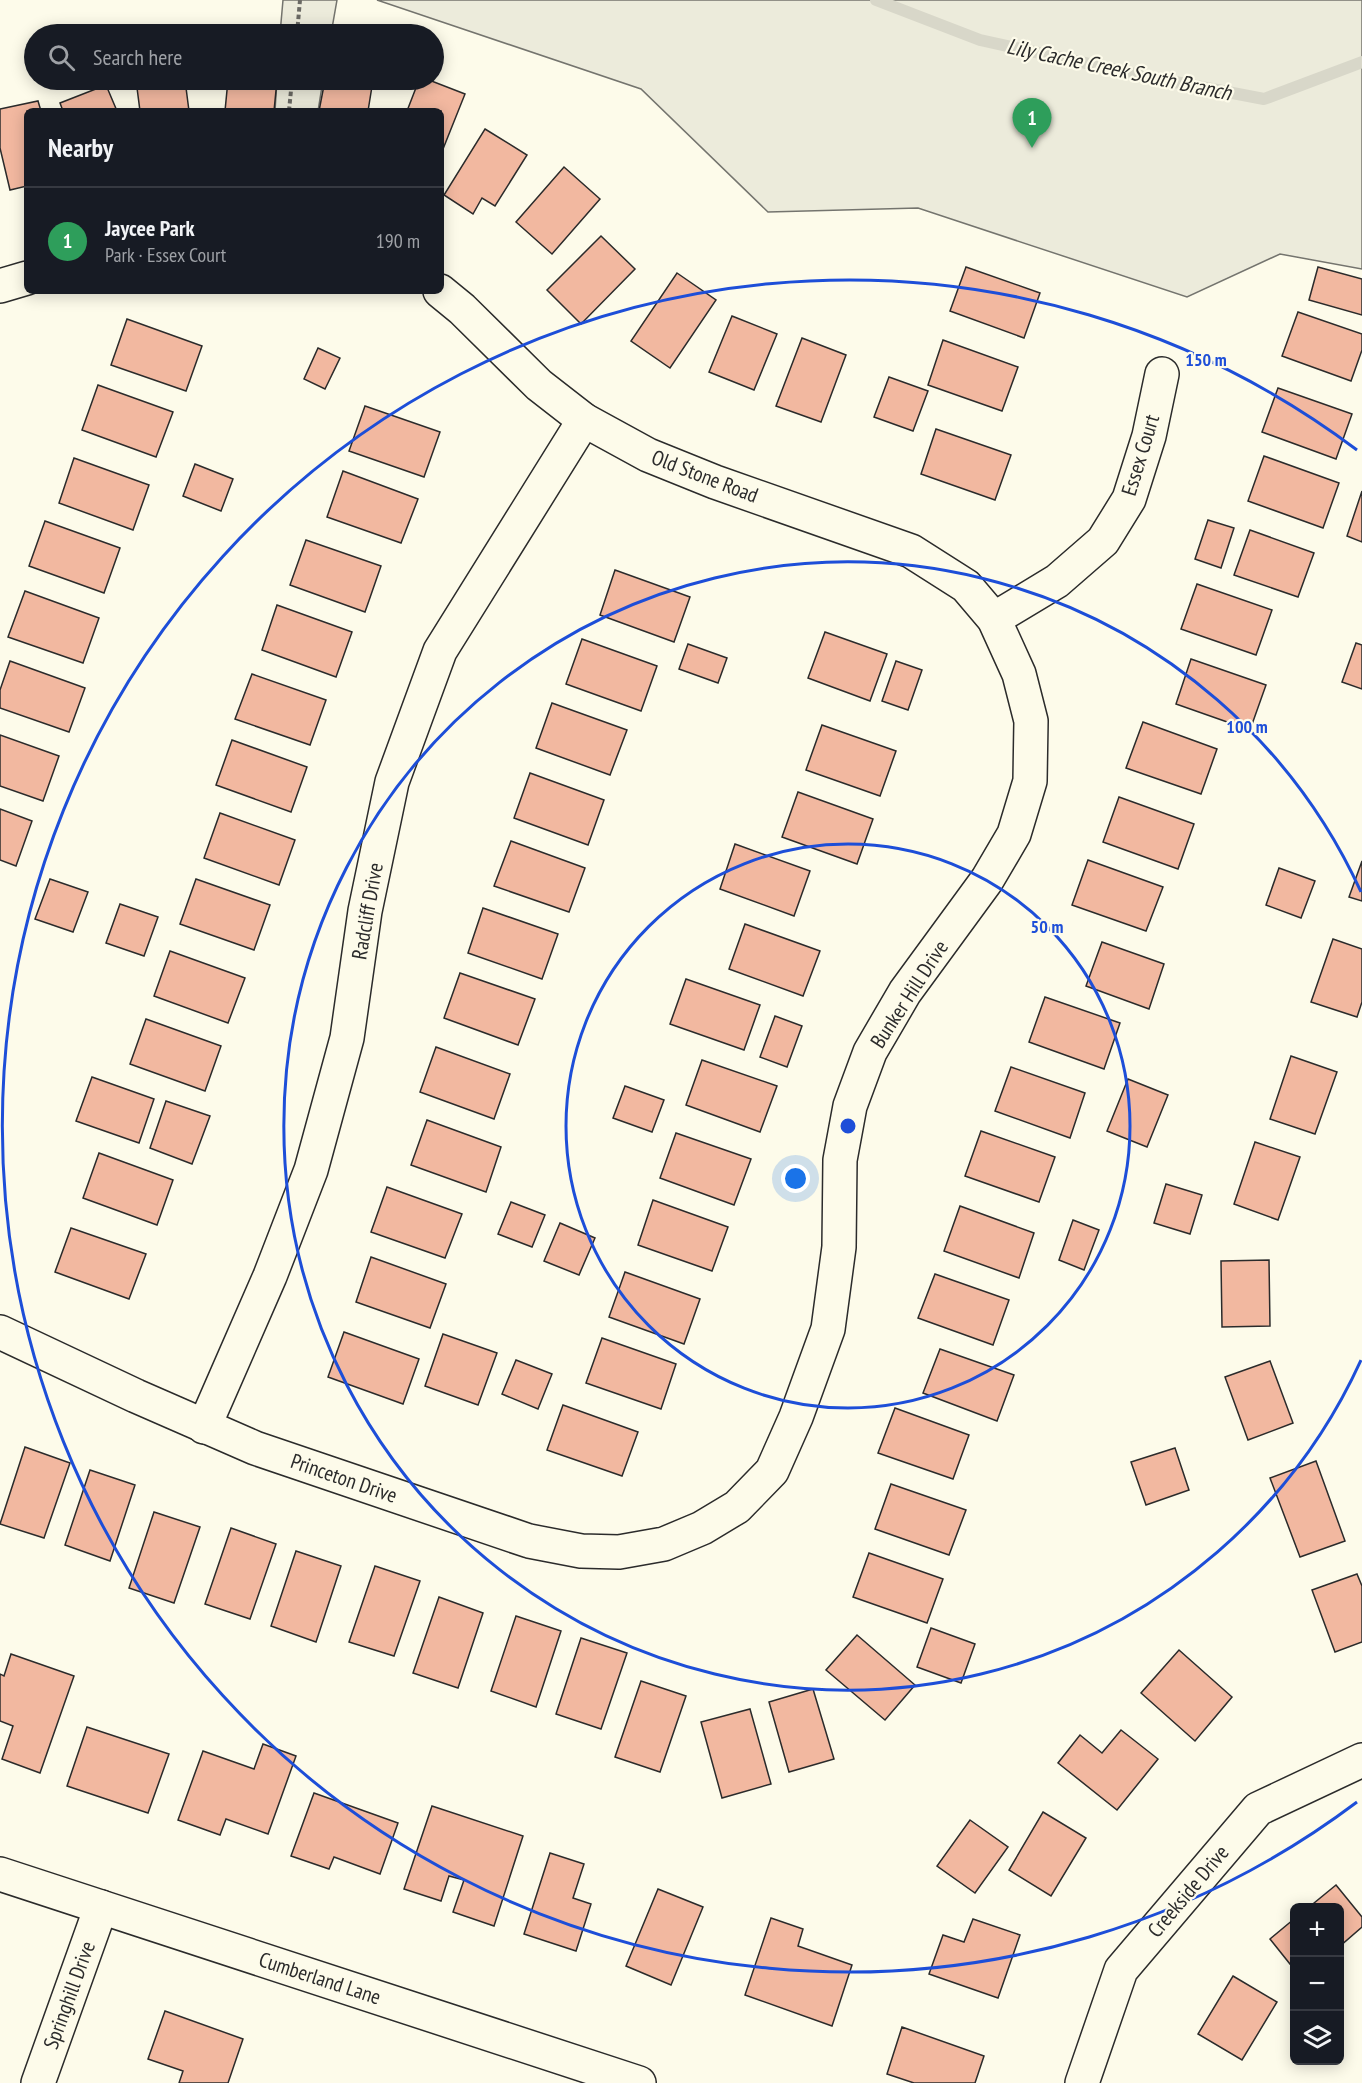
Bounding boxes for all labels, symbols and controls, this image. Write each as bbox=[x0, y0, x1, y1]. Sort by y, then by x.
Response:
search box bbox=[24, 24, 444, 90]
water label: Lily Cache Creek South Branch bbox=[1004, 32, 1235, 107]
icon: search bbox=[45, 41, 78, 74]
text: Search here bbox=[93, 43, 182, 71]
pin: 1 bbox=[1012, 98, 1052, 148]
text: Nearby bbox=[48, 131, 113, 164]
text: Jaycee Park bbox=[105, 214, 194, 242]
text: 1 bbox=[63, 228, 72, 254]
text: 190 m bbox=[376, 228, 420, 254]
text: Park · Essex Court bbox=[105, 242, 226, 268]
text: 150 m bbox=[1185, 348, 1227, 371]
street label: Essex Court bbox=[1115, 411, 1165, 499]
street label: Old Stone Road bbox=[648, 443, 762, 509]
text: 100 m bbox=[1226, 715, 1268, 738]
street label: Radcliff Drive bbox=[345, 860, 389, 962]
text: 50 m bbox=[1031, 915, 1063, 938]
street label: Bunker Hill Drive bbox=[864, 935, 954, 1053]
centre of rings bbox=[838, 1116, 858, 1136]
your location bbox=[781, 1164, 810, 1193]
street label: Princeton Drive bbox=[287, 1447, 401, 1509]
street label: Creekside Drive bbox=[1142, 1839, 1234, 1943]
map controls bbox=[1290, 1903, 1344, 2065]
button: + bbox=[1290, 1903, 1344, 1957]
street label: Springhill Drive bbox=[37, 1937, 101, 2053]
street label: Cumberland Lane bbox=[256, 1946, 384, 2010]
button: − bbox=[1290, 1957, 1344, 2011]
button: layers bbox=[1290, 2011, 1344, 2065]

